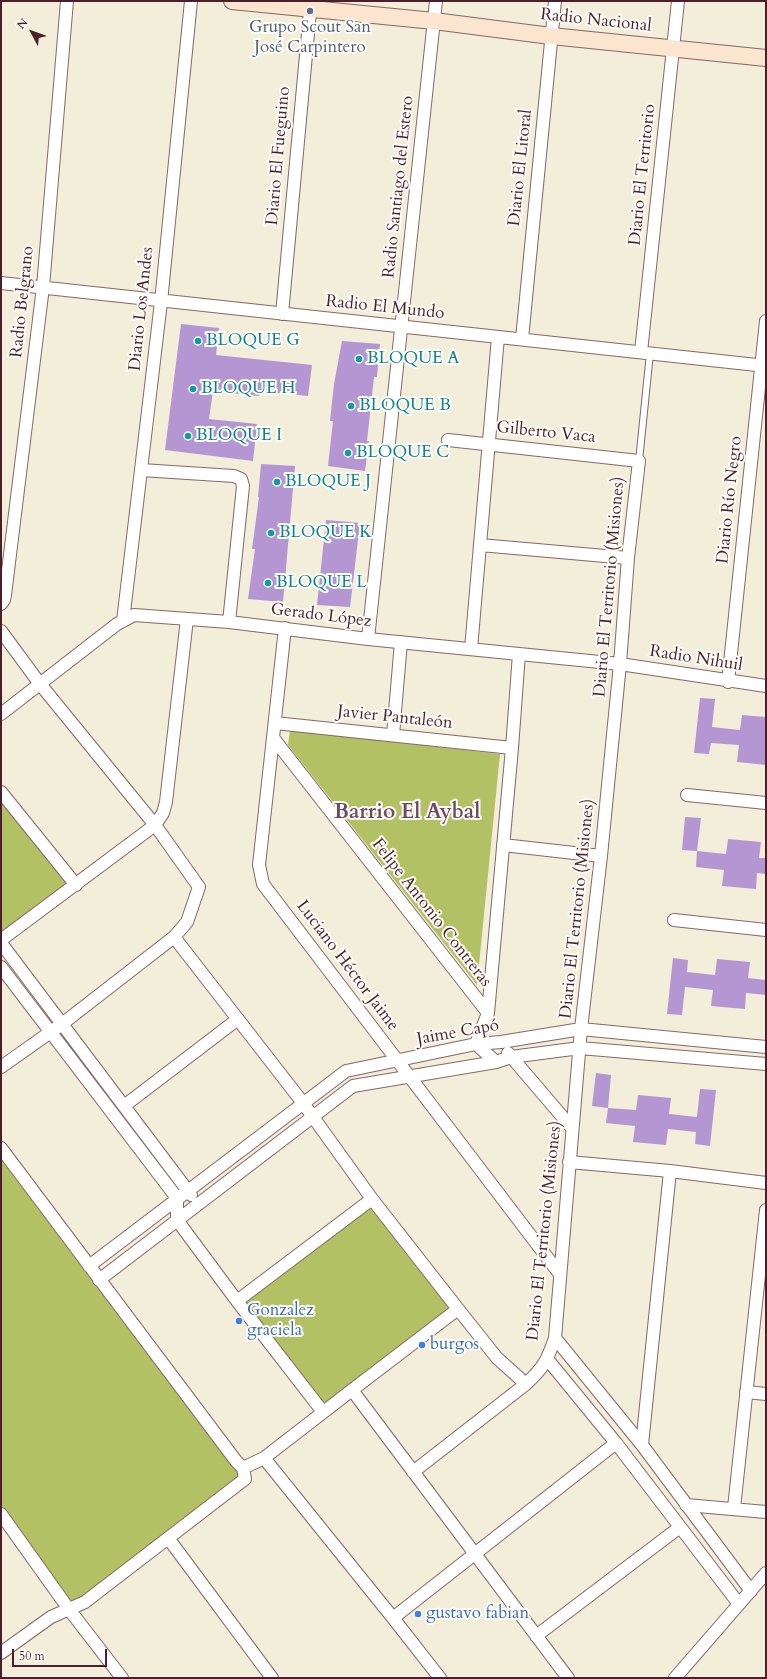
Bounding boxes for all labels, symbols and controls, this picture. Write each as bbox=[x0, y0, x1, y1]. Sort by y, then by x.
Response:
street label: Radio Nacional bbox=[539, 5, 653, 37]
marker: Grupo Scout San José Carpintero bbox=[305, 6, 315, 16]
north arrow bbox=[12, 12, 52, 52]
text: N bbox=[14, 15, 31, 32]
place label: Grupo Scout San José Carpintero bbox=[249, 18, 371, 58]
street label: Diario El Fueguino bbox=[263, 86, 295, 226]
street label: Radio Santiago del Estero bbox=[379, 95, 419, 279]
street label: Diario El Territorio bbox=[625, 103, 661, 247]
street label: Diario El Litoral bbox=[505, 108, 537, 228]
street label: Radio Belgrano bbox=[7, 245, 39, 359]
street label: Diario Los Andes bbox=[125, 246, 159, 372]
street label: Radio El Mundo bbox=[325, 292, 445, 324]
place label: BLOQUE G bbox=[206, 331, 300, 351]
marker: BLOQUE G bbox=[193, 336, 203, 346]
place label: BLOQUE A bbox=[367, 349, 459, 369]
marker: BLOQUE A bbox=[354, 354, 364, 364]
place label: BLOQUE H bbox=[201, 379, 295, 399]
marker: BLOQUE H bbox=[188, 384, 198, 394]
place label: BLOQUE B bbox=[359, 396, 451, 416]
marker: BLOQUE B bbox=[346, 401, 356, 411]
street label: Gilberto Vaca bbox=[495, 418, 597, 448]
place label: BLOQUE I bbox=[196, 426, 282, 446]
marker: BLOQUE I bbox=[183, 431, 193, 441]
street label: Diario Río Negro bbox=[713, 435, 747, 565]
place label: BLOQUE C bbox=[356, 443, 449, 463]
marker: BLOQUE C bbox=[343, 448, 353, 458]
place label: BLOQUE J bbox=[285, 472, 371, 492]
street label: Diario El Territorio (Misiones) bbox=[590, 476, 630, 698]
marker: BLOQUE J bbox=[272, 477, 282, 487]
place label: BLOQUE K bbox=[279, 523, 372, 543]
marker: BLOQUE K bbox=[266, 528, 276, 538]
place label: BLOQUE L bbox=[276, 573, 366, 593]
marker: BLOQUE L bbox=[263, 578, 273, 588]
street label: Gerado López bbox=[269, 600, 373, 632]
street label: Radio Nihuil bbox=[648, 642, 744, 676]
street label: Javier Pantaleón bbox=[336, 702, 454, 734]
street label: Diario El Territorio (Misiones) bbox=[556, 798, 600, 1020]
district label: Barrio El Aybal bbox=[334, 800, 480, 826]
street label: Felipe Antonio Contreras bbox=[367, 835, 495, 991]
street label: Luciano Héctor Jaime bbox=[291, 897, 403, 1035]
street label: Jaime Capó bbox=[415, 1016, 501, 1050]
street label: Diario El Territorio (Misiones) bbox=[523, 1120, 567, 1342]
place label: Gonzalez graciela bbox=[247, 1301, 314, 1341]
marker: Gonzalez graciela bbox=[234, 1316, 244, 1326]
place label: burgos bbox=[430, 1335, 479, 1355]
marker: burgos bbox=[417, 1340, 427, 1350]
place label: gustavo fabian bbox=[426, 1604, 529, 1624]
marker: gustavo fabian bbox=[413, 1609, 423, 1619]
scale bar bbox=[14, 1641, 109, 1667]
text: 50 m bbox=[19, 1648, 45, 1664]

